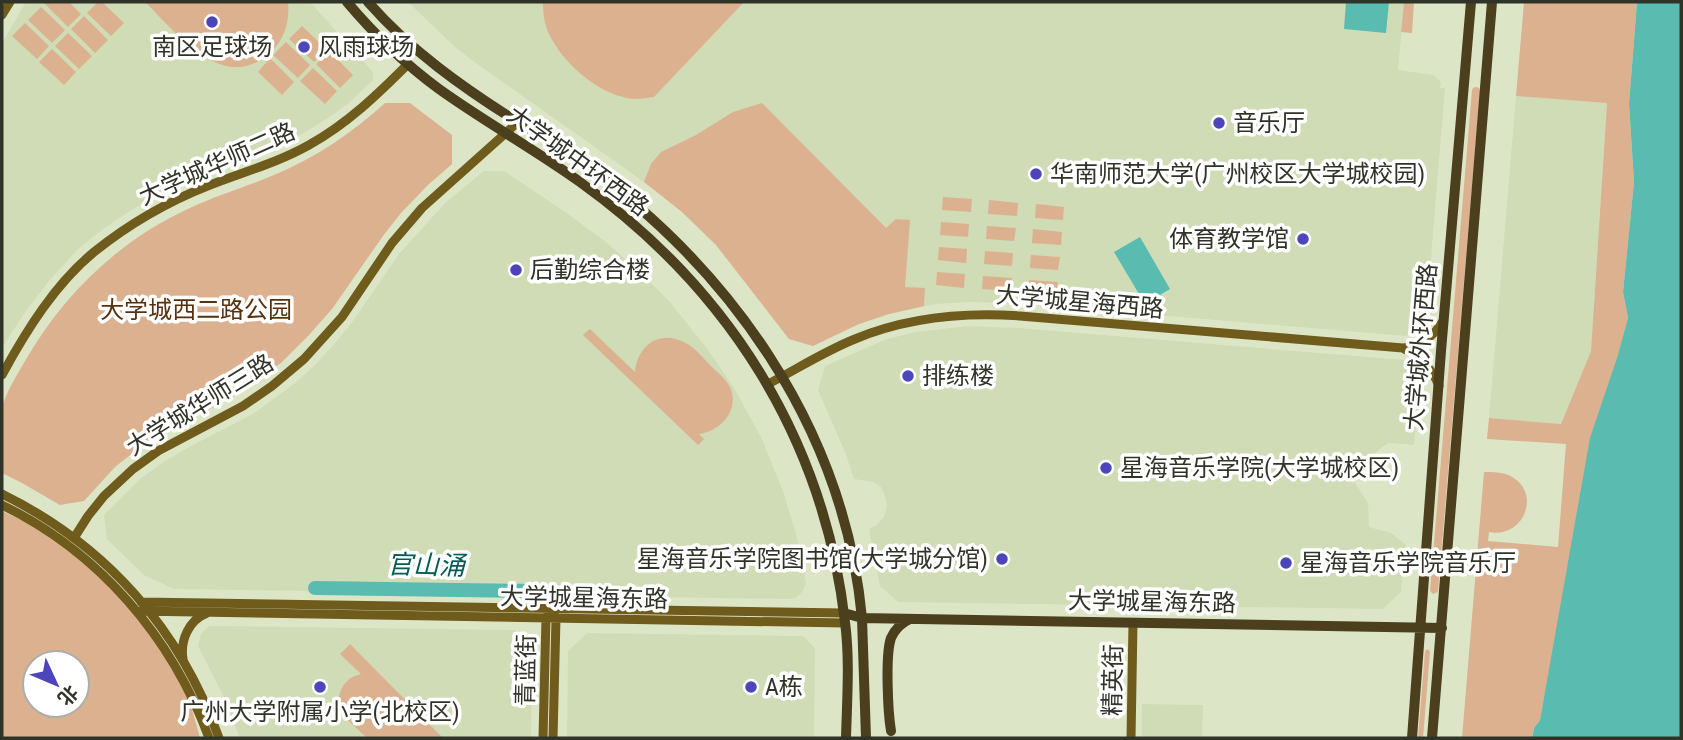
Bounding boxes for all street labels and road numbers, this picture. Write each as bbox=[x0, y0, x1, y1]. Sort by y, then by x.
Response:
street label: 大学城中环西路 bbox=[502, 100, 654, 222]
street label: 大学城华师二路 bbox=[135, 117, 299, 211]
street label: 大学城外环西路 bbox=[1400, 262, 1442, 432]
street label: 大学城星海西路 bbox=[995, 281, 1165, 323]
street label: 大学城华师三路 bbox=[121, 349, 279, 461]
street label: 大学城星海东路 bbox=[500, 583, 668, 613]
street label: 大学城星海东路 bbox=[1068, 587, 1236, 617]
street label: 青蓝街 bbox=[511, 634, 541, 706]
street label: 精英街 bbox=[1098, 644, 1128, 716]

